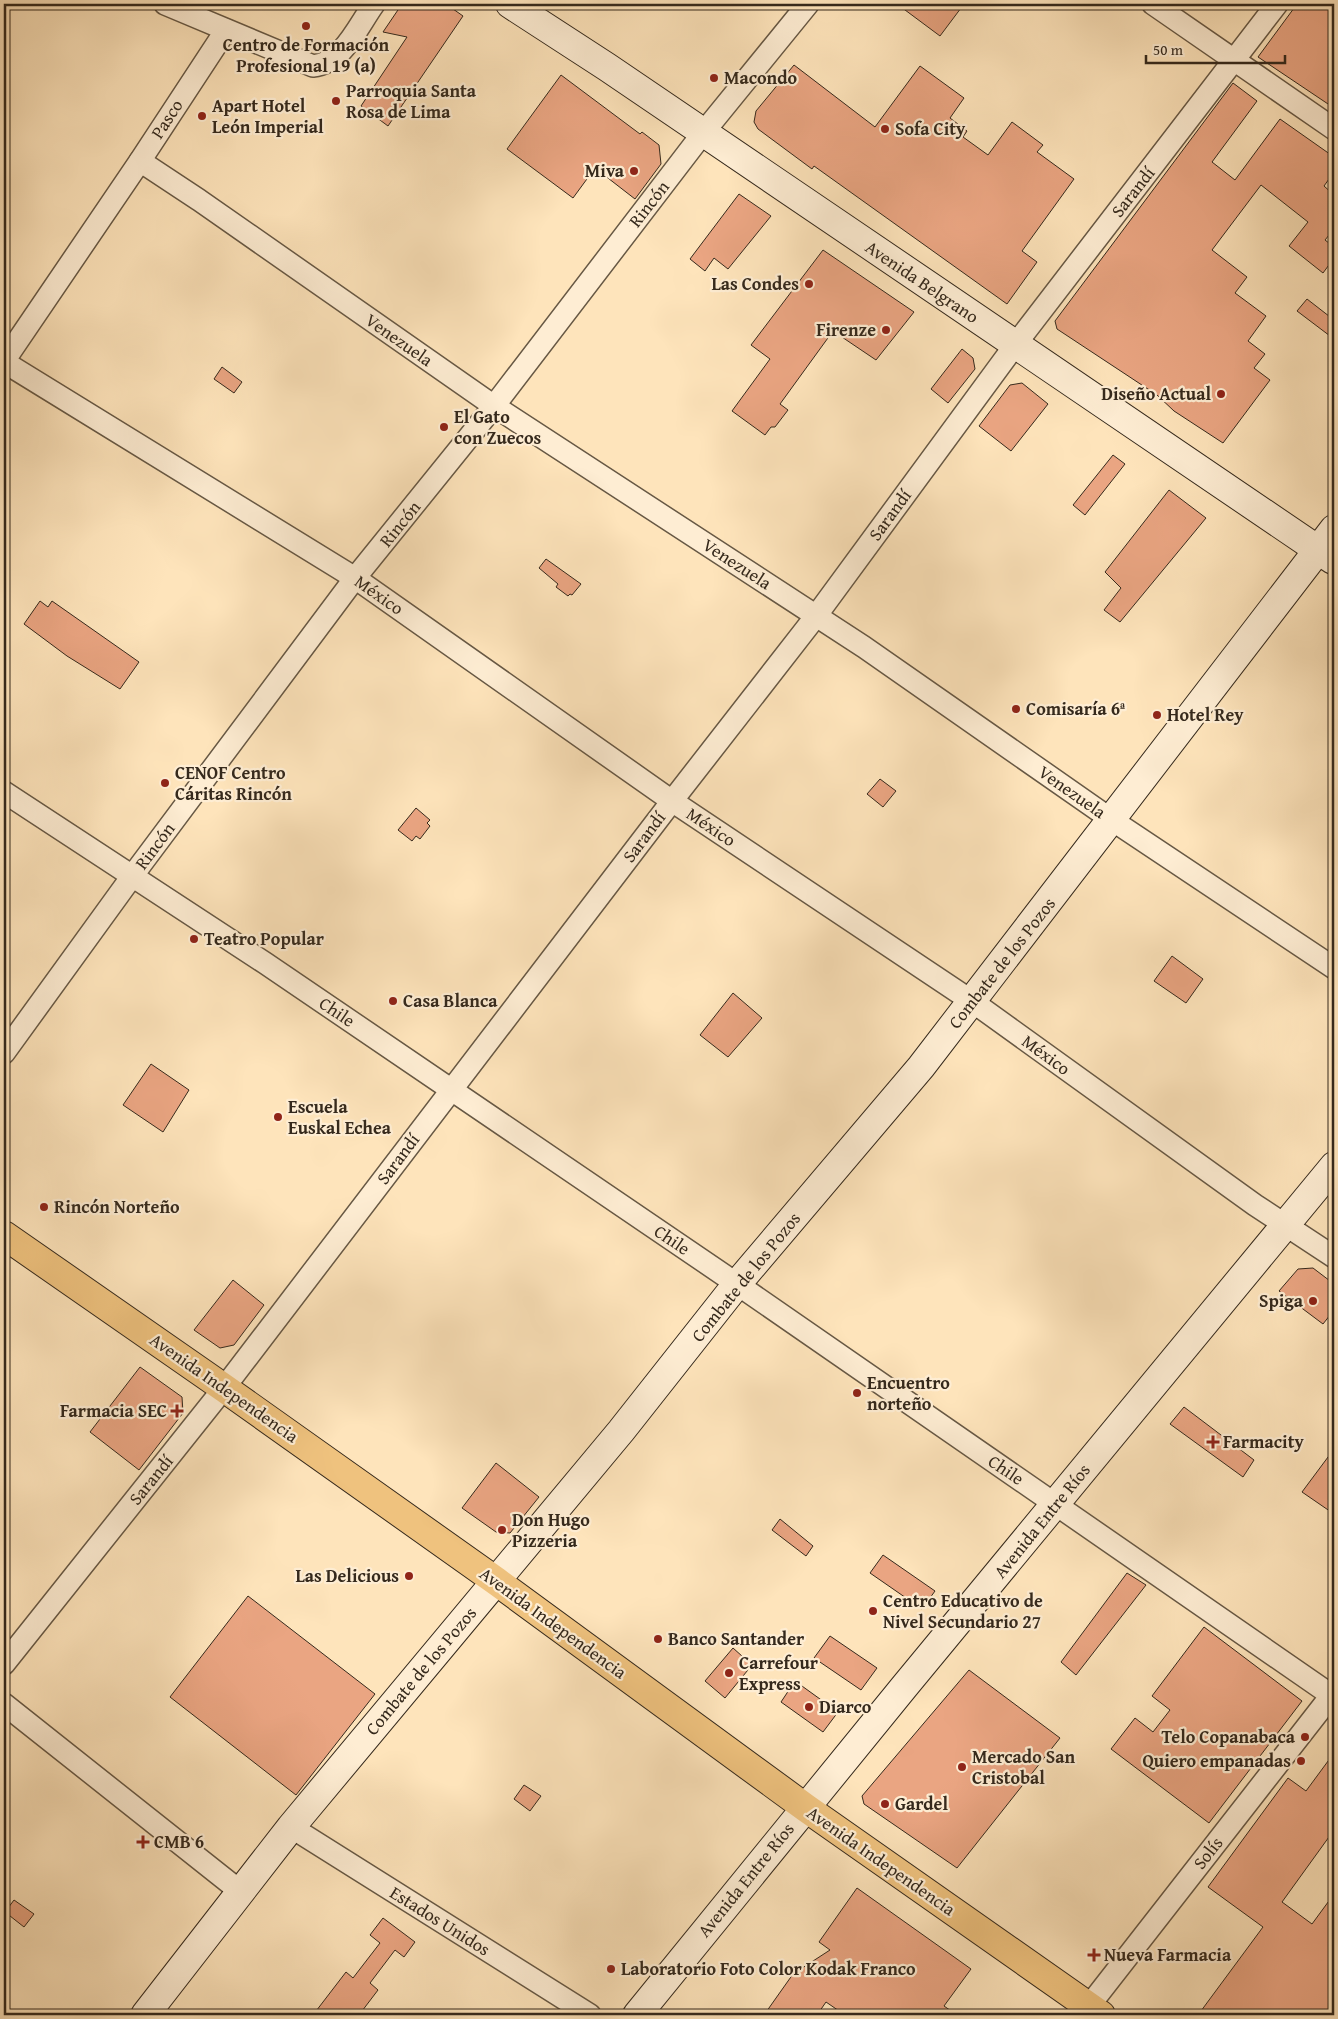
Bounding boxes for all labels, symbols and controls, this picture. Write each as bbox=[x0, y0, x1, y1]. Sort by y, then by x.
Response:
marker: Centro de Formación Profesional 19 (a) bbox=[300, 20, 312, 32]
place label: Centro de Formación Profesional 19 (a) bbox=[223, 31, 390, 79]
scale bar bbox=[1146, 32, 1284, 64]
text: 50 m bbox=[1153, 39, 1184, 60]
place label: Macondo bbox=[724, 64, 798, 91]
marker: Macondo bbox=[708, 72, 720, 84]
place label: Parroquia Santa Rosa de Lima bbox=[346, 77, 477, 125]
place label: Apart Hotel León Imperial bbox=[212, 92, 324, 140]
street label: Pasco bbox=[144, 94, 189, 144]
marker: Parroquia Santa Rosa de Lima bbox=[330, 95, 342, 107]
marker: Apart Hotel León Imperial bbox=[196, 110, 208, 122]
place label: Sofa City bbox=[895, 115, 966, 142]
marker: Sofa City bbox=[879, 123, 891, 135]
place label: Miva bbox=[585, 157, 625, 184]
street label: Sarandí bbox=[1104, 160, 1162, 223]
marker: Miva bbox=[628, 165, 640, 177]
street label: Rincón bbox=[622, 175, 675, 233]
street label: Avenida Belgrano bbox=[860, 233, 985, 330]
place label: Las Condes bbox=[711, 270, 799, 297]
marker: Las Condes bbox=[803, 278, 815, 290]
street label: Venezuela bbox=[360, 306, 439, 373]
place label: Firenze bbox=[816, 316, 876, 343]
marker: Firenze bbox=[880, 324, 892, 336]
place label: Diseño Actual bbox=[1101, 380, 1211, 407]
marker: Diseño Actual bbox=[1215, 388, 1227, 400]
place label: El Gato con Zuecos bbox=[454, 403, 541, 451]
marker: El Gato con Zuecos bbox=[438, 421, 450, 433]
street label: Sarandí bbox=[862, 483, 918, 546]
street label: Rincón bbox=[373, 495, 427, 553]
street label: Venezuela bbox=[697, 531, 777, 596]
street label: México bbox=[349, 568, 409, 621]
place label: Comisaría 6ª bbox=[1026, 695, 1125, 722]
place label: Hotel Rey bbox=[1167, 701, 1244, 728]
marker: Comisaría 6ª bbox=[1010, 703, 1022, 715]
marker: Hotel Rey bbox=[1151, 709, 1163, 721]
street label: Venezuela bbox=[1033, 758, 1112, 825]
place label: CENOF Centro Cáritas Rincón bbox=[175, 759, 292, 807]
marker: CENOF Centro Cáritas Rincón bbox=[159, 777, 171, 789]
street label: México bbox=[681, 800, 741, 853]
street label: Sarandí bbox=[615, 805, 672, 868]
street label: Rincón bbox=[128, 816, 181, 875]
street label: Combate de los Pozos bbox=[941, 891, 1062, 1034]
place label: Teatro Popular bbox=[204, 925, 325, 952]
marker: Teatro Popular bbox=[188, 933, 200, 945]
place label: Casa Blanca bbox=[403, 987, 498, 1014]
street label: Chile bbox=[314, 990, 361, 1034]
marker: Casa Blanca bbox=[387, 995, 399, 1007]
street label: México bbox=[1016, 1028, 1076, 1082]
place label: Escuela Euskal Echea bbox=[288, 1093, 392, 1141]
marker: Escuela Euskal Echea bbox=[272, 1111, 284, 1123]
street label: Sarandí bbox=[369, 1127, 426, 1190]
place label: Rincón Norteño bbox=[54, 1193, 180, 1220]
marker: Rincón Norteño bbox=[38, 1201, 50, 1213]
street label: Combate de los Pozos bbox=[685, 1206, 807, 1348]
street label: Chile bbox=[649, 1218, 696, 1262]
place label: Spiga bbox=[1259, 1287, 1304, 1314]
marker: Spiga bbox=[1307, 1295, 1319, 1307]
street label: Avenida Independencia bbox=[144, 1326, 304, 1449]
place label: Encuentro norteño bbox=[867, 1369, 950, 1417]
marker: Encuentro norteño bbox=[851, 1387, 863, 1399]
place label: Farmacia SEC bbox=[60, 1397, 167, 1424]
marker: Farmacia SEC bbox=[171, 1405, 183, 1417]
place label: Farmacity bbox=[1223, 1428, 1304, 1455]
marker: Farmacity bbox=[1207, 1436, 1219, 1448]
street label: Sarandí bbox=[122, 1448, 180, 1511]
street label: Chile bbox=[983, 1448, 1030, 1492]
street label: Avenida Entre Ríos bbox=[987, 1457, 1097, 1584]
place label: Don Hugo Pizzeria bbox=[512, 1506, 590, 1554]
marker: Don Hugo Pizzeria bbox=[496, 1524, 508, 1536]
street label: Avenida Independencia bbox=[474, 1560, 633, 1686]
place label: Las Delicious bbox=[295, 1562, 399, 1589]
marker: Las Delicious bbox=[403, 1570, 415, 1582]
place label: Centro Educativo de Nivel Secundario 27 bbox=[883, 1587, 1043, 1635]
street label: Combate de los Pozos bbox=[359, 1600, 483, 1741]
marker: Centro Educativo de Nivel Secundario 27 bbox=[867, 1605, 879, 1617]
place label: Banco Santander bbox=[668, 1625, 805, 1652]
marker: Banco Santander bbox=[652, 1633, 664, 1645]
place label: Carrefour Express bbox=[739, 1649, 819, 1697]
marker: Carrefour Express bbox=[723, 1667, 735, 1679]
place label: Diarco bbox=[819, 1693, 872, 1720]
marker: Diarco bbox=[803, 1701, 815, 1713]
place label: Telo Copanabaca bbox=[1161, 1723, 1296, 1750]
marker: Telo Copanabaca bbox=[1299, 1731, 1311, 1743]
place label: Mercado San Cristobal bbox=[972, 1743, 1075, 1791]
place label: Quiero empanadas bbox=[1142, 1747, 1291, 1774]
marker: Quiero empanadas bbox=[1295, 1755, 1307, 1767]
marker: Mercado San Cristobal bbox=[956, 1761, 968, 1773]
place label: Gardel bbox=[895, 1790, 948, 1817]
marker: Gardel bbox=[879, 1798, 891, 1810]
street label: Avenida Independencia bbox=[801, 1799, 961, 1922]
street label: Avenida Entre Ríos bbox=[691, 1816, 801, 1943]
place label: CMB 6 bbox=[154, 1828, 204, 1855]
street label: Solís bbox=[1186, 1830, 1229, 1875]
marker: CMB 6 bbox=[136, 1835, 150, 1849]
street label: Estados Unidos bbox=[385, 1879, 496, 1962]
place label: Nueva Farmacia bbox=[1104, 1941, 1232, 1968]
marker: Nueva Farmacia bbox=[1088, 1949, 1100, 1961]
place label: Laboratorio Foto Color Kodak Franco bbox=[621, 1955, 916, 1982]
marker: Laboratorio Foto Color Kodak Franco bbox=[605, 1963, 617, 1975]

